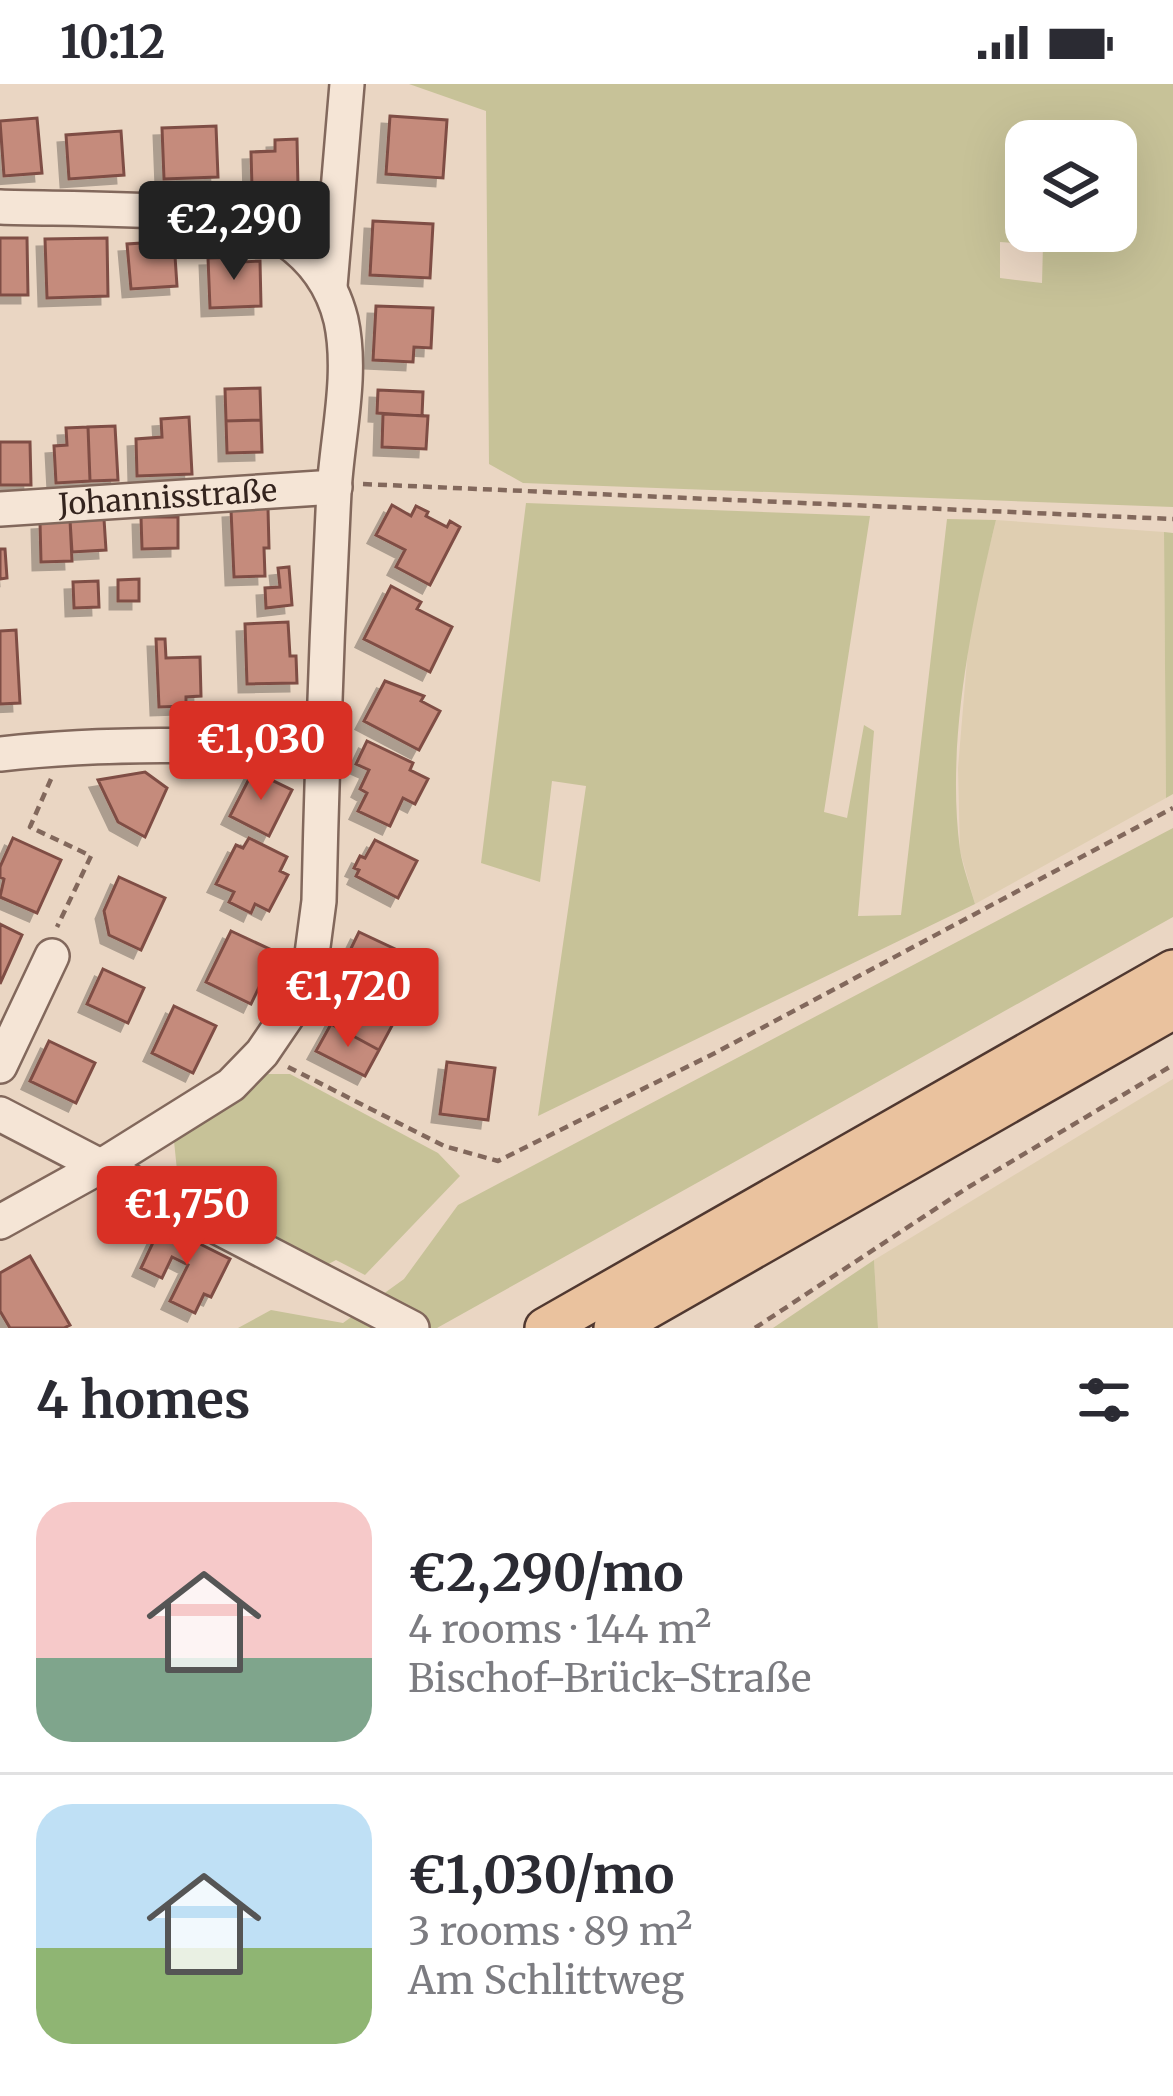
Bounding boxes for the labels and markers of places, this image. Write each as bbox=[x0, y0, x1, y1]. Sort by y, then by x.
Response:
pin: €2,290 bbox=[136, 181, 332, 283]
pin: €1,030 bbox=[163, 701, 359, 803]
pin: €1,720 bbox=[250, 948, 446, 1050]
pin: €1,750 bbox=[89, 1166, 285, 1268]

